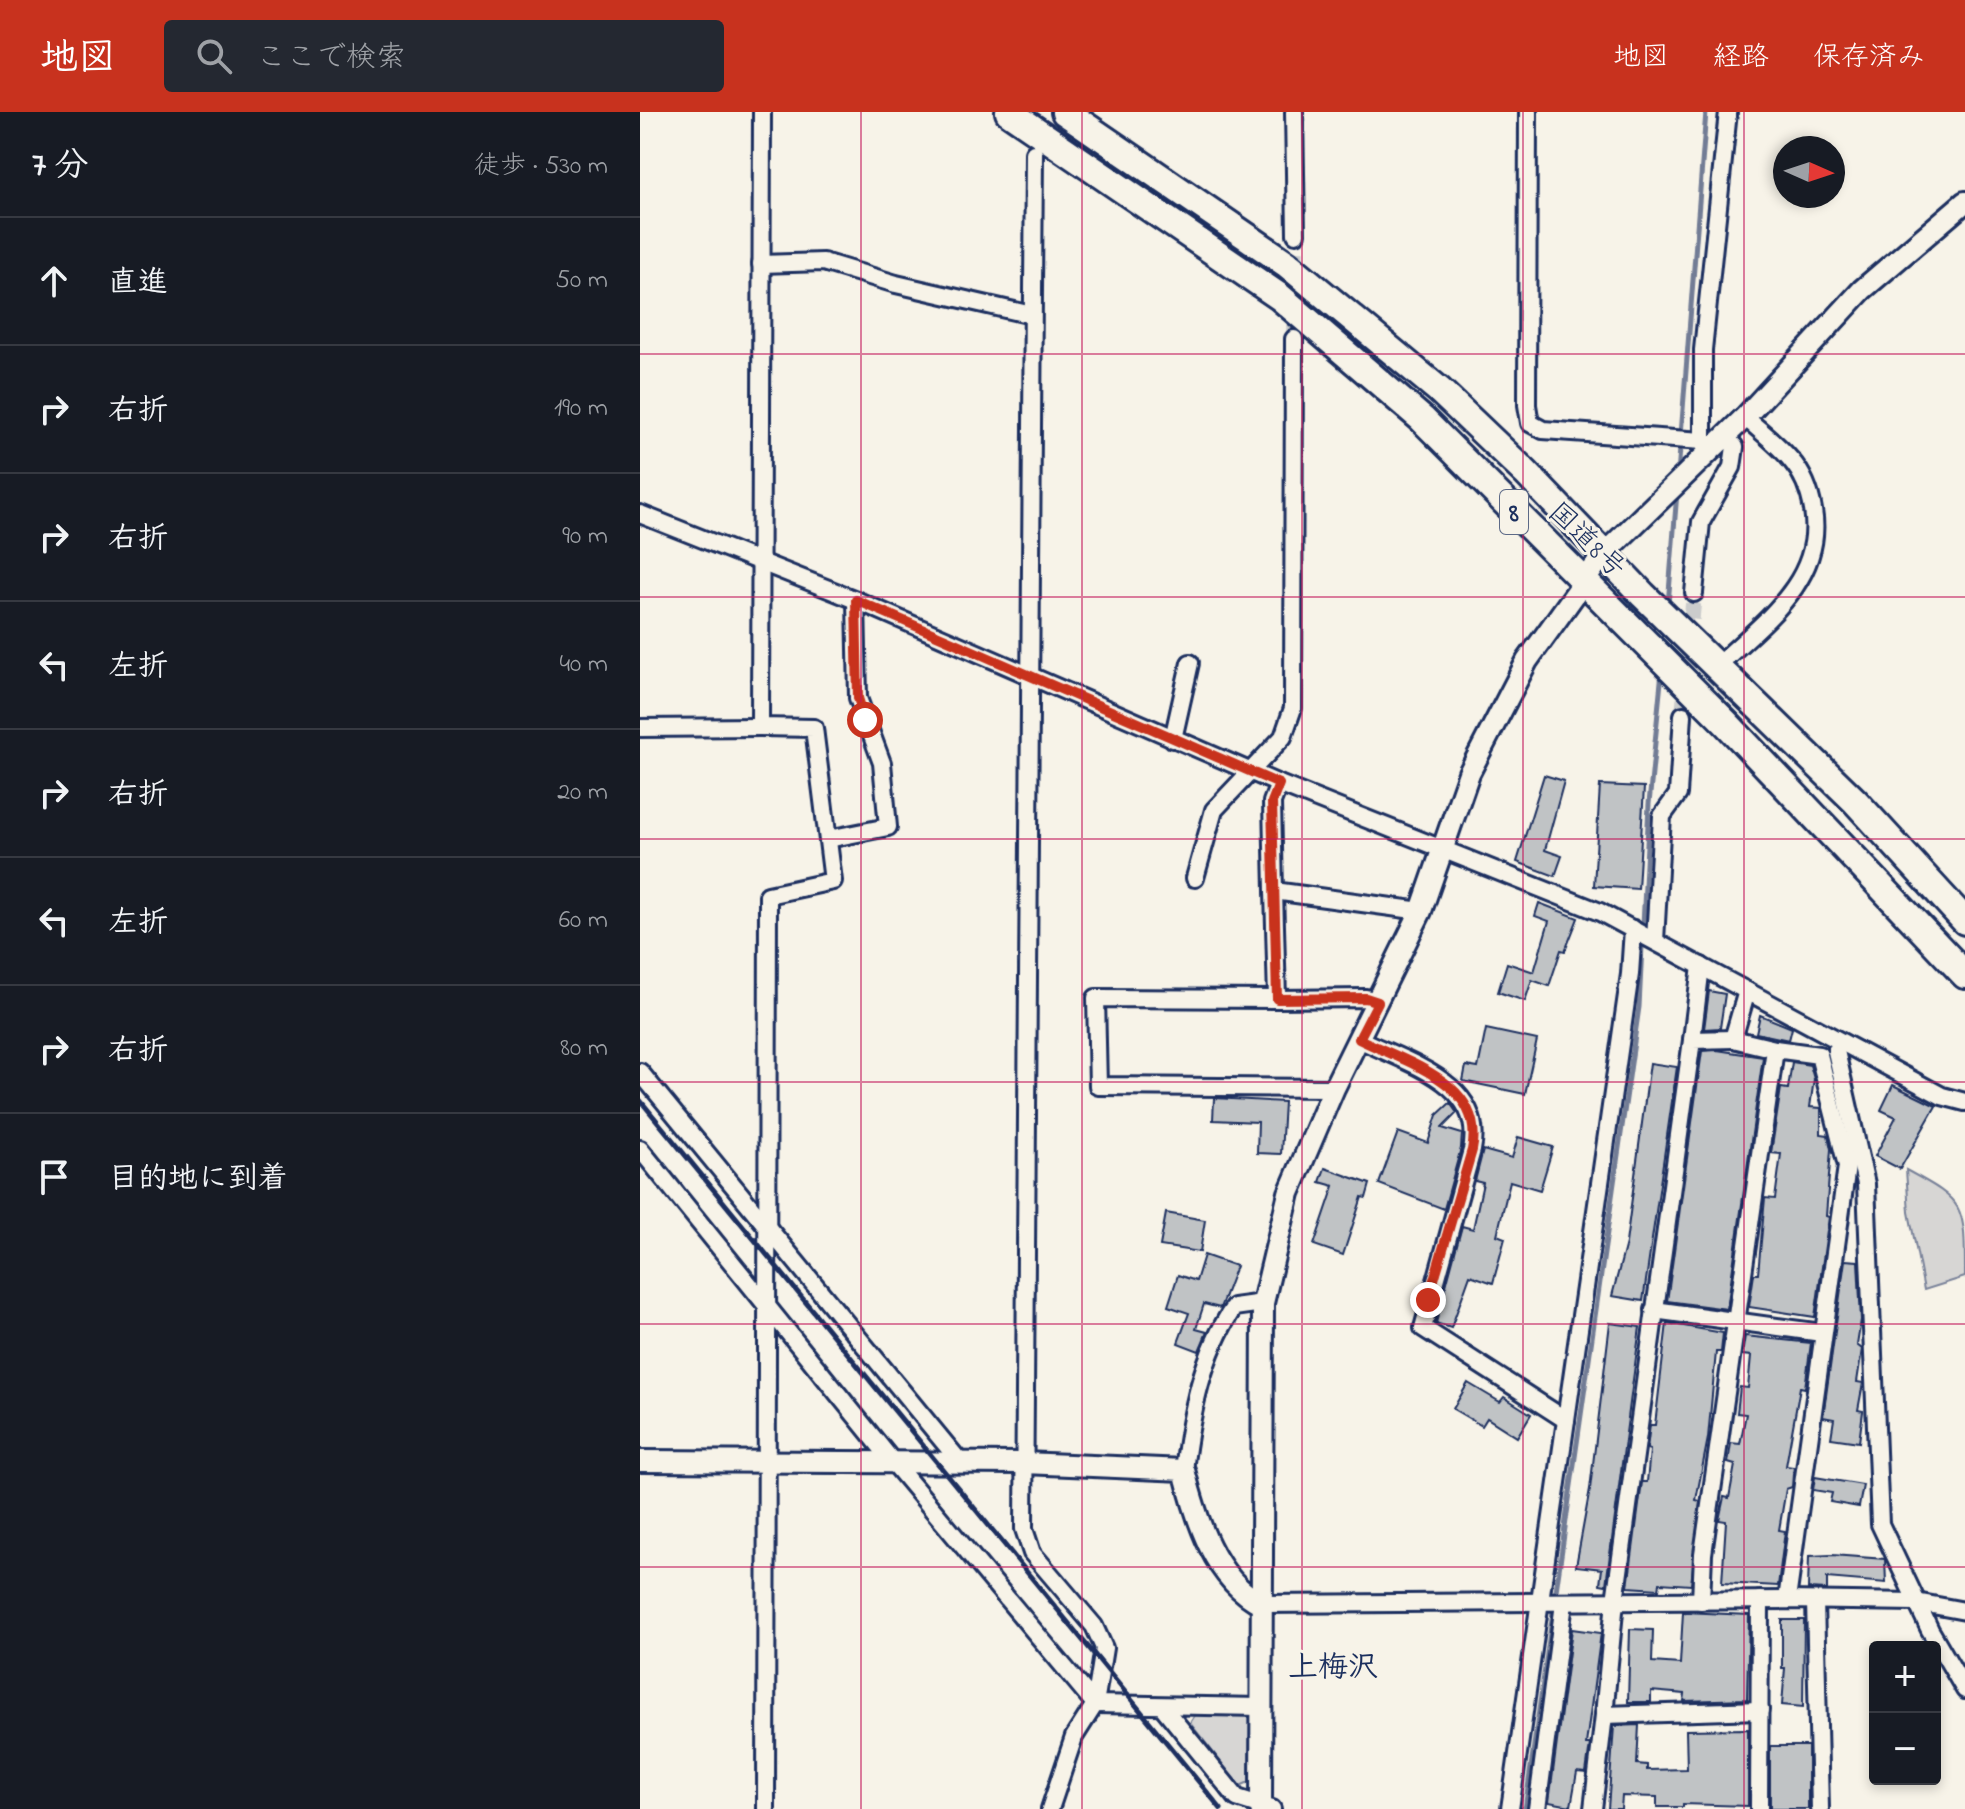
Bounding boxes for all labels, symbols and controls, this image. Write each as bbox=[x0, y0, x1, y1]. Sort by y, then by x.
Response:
search box bbox=[164, 20, 724, 92]
text: 地図 bbox=[40, 32, 116, 88]
icon: search bbox=[192, 34, 236, 78]
text: ここで検索 bbox=[256, 37, 406, 81]
text: 地図 bbox=[1613, 38, 1669, 79]
text: 経路 bbox=[1713, 38, 1769, 79]
text: 保存済み bbox=[1813, 38, 1925, 79]
north arrow bbox=[1773, 136, 1845, 208]
text: 7 分 bbox=[32, 142, 89, 192]
text: 徒歩 · 530 m bbox=[474, 148, 608, 186]
icon: ahead bbox=[32, 259, 76, 303]
text: 直進 bbox=[108, 262, 168, 306]
text: 50 m bbox=[555, 262, 608, 300]
icon: right bbox=[32, 387, 76, 431]
text: 右折 bbox=[108, 390, 168, 434]
text: 190 m bbox=[554, 390, 608, 428]
road number: 8 bbox=[1500, 490, 1528, 534]
street label: 国道8号 bbox=[1537, 494, 1634, 589]
icon: right bbox=[32, 515, 76, 559]
text: 右折 bbox=[108, 518, 168, 562]
text: 90 m bbox=[562, 518, 608, 556]
icon: left bbox=[32, 643, 76, 687]
text: 左折 bbox=[108, 646, 168, 690]
text: 40 m bbox=[559, 646, 608, 684]
route start bbox=[847, 702, 883, 738]
icon: right bbox=[32, 771, 76, 815]
text: 右折 bbox=[108, 774, 168, 818]
text: 20 m bbox=[557, 774, 608, 812]
icon: left bbox=[32, 899, 76, 943]
text: 左折 bbox=[108, 902, 168, 946]
text: 60 m bbox=[559, 902, 608, 940]
icon: right bbox=[32, 1027, 76, 1071]
text: 右折 bbox=[108, 1030, 168, 1074]
text: 80 m bbox=[560, 1030, 608, 1068]
icon: arrive bbox=[32, 1155, 76, 1199]
text: 目的地に到着 bbox=[108, 1158, 288, 1202]
route end bbox=[1410, 1282, 1446, 1318]
map controls bbox=[1869, 1641, 1941, 1785]
button: + bbox=[1869, 1641, 1941, 1713]
district label: 上梅沢 bbox=[1288, 1647, 1378, 1691]
button: − bbox=[1869, 1713, 1941, 1785]

